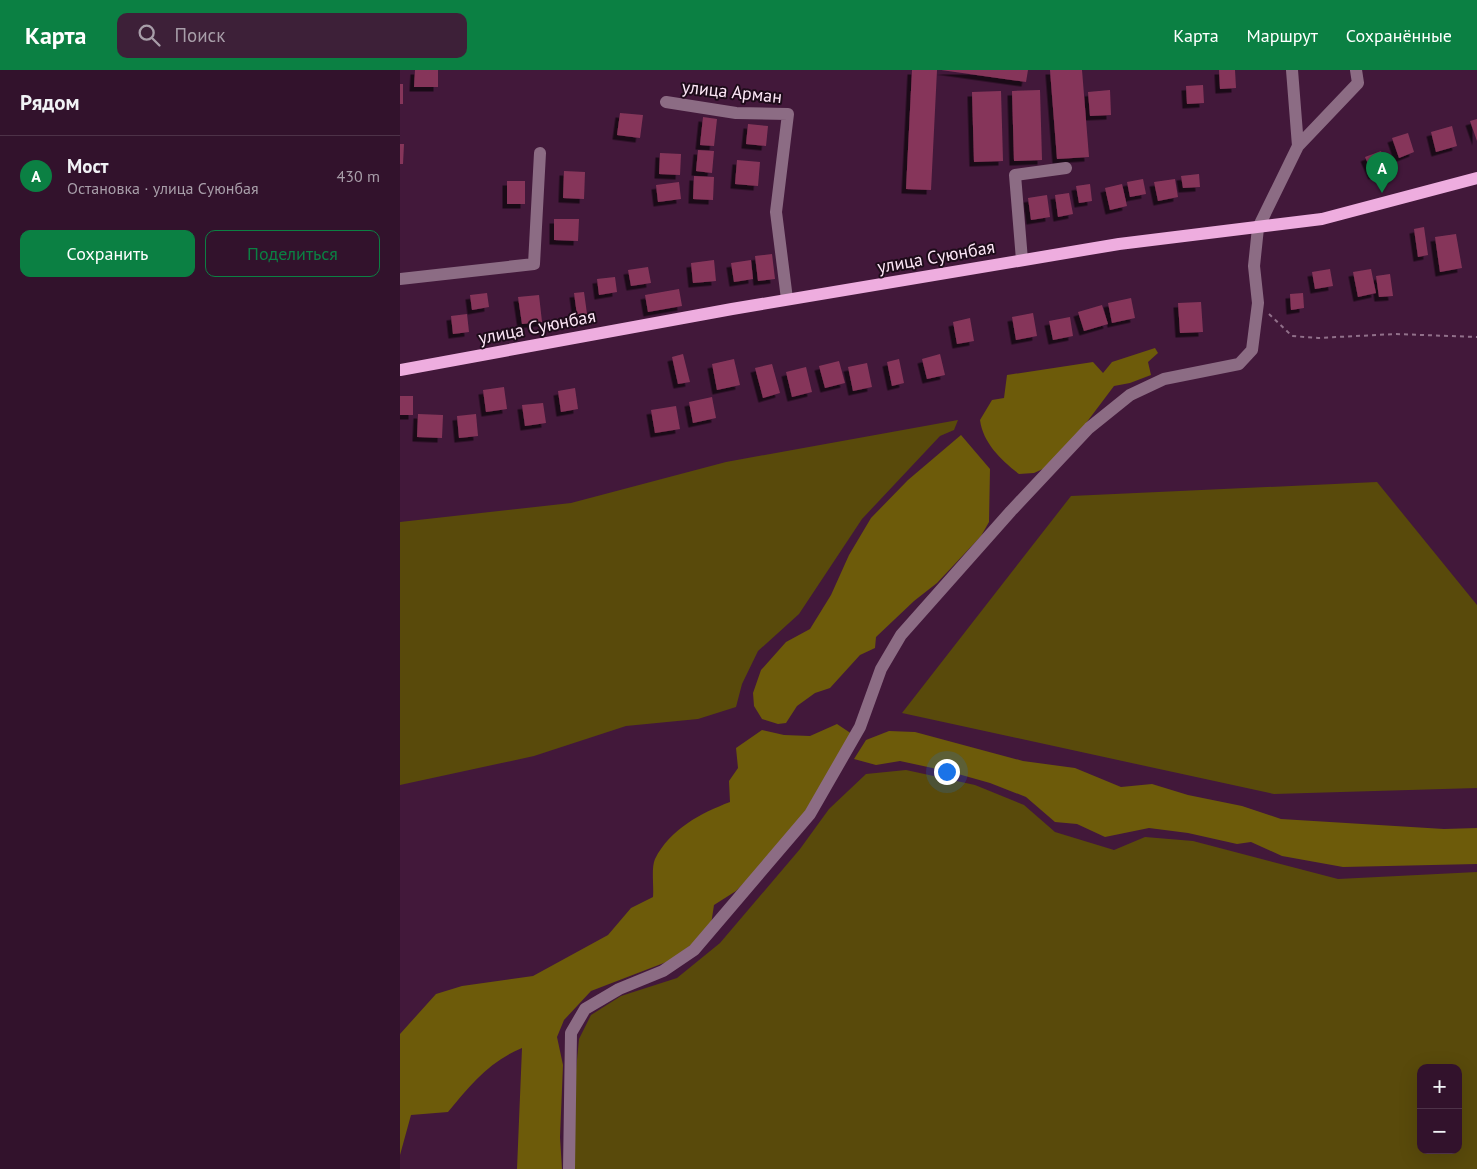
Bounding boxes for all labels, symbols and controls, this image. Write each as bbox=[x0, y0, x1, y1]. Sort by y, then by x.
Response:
search box bbox=[117, 13, 467, 58]
text: Карта bbox=[25, 20, 87, 51]
icon: search bbox=[135, 21, 163, 49]
text: Поиск bbox=[175, 23, 225, 47]
text: Карта bbox=[1173, 24, 1219, 47]
text: Маршрут bbox=[1247, 24, 1318, 47]
text: Сохранённые bbox=[1346, 24, 1452, 47]
street label: улица Арман bbox=[681, 75, 783, 108]
text: Рядом bbox=[20, 89, 79, 116]
pin: A bbox=[1366, 152, 1398, 193]
text: Мост bbox=[67, 154, 108, 178]
text: A bbox=[31, 166, 41, 186]
text: 430 m bbox=[337, 166, 380, 186]
text: Остановка · улица Суюнбая bbox=[67, 178, 259, 198]
button: Сохранить bbox=[20, 230, 195, 277]
button: Поделиться bbox=[205, 230, 380, 277]
street label: улица Суюнбая bbox=[875, 235, 996, 278]
street label: улица Суюнбая bbox=[476, 304, 597, 349]
your location bbox=[934, 759, 960, 785]
map controls bbox=[1417, 1064, 1462, 1154]
button: + bbox=[1417, 1064, 1462, 1109]
button: − bbox=[1417, 1109, 1462, 1154]

